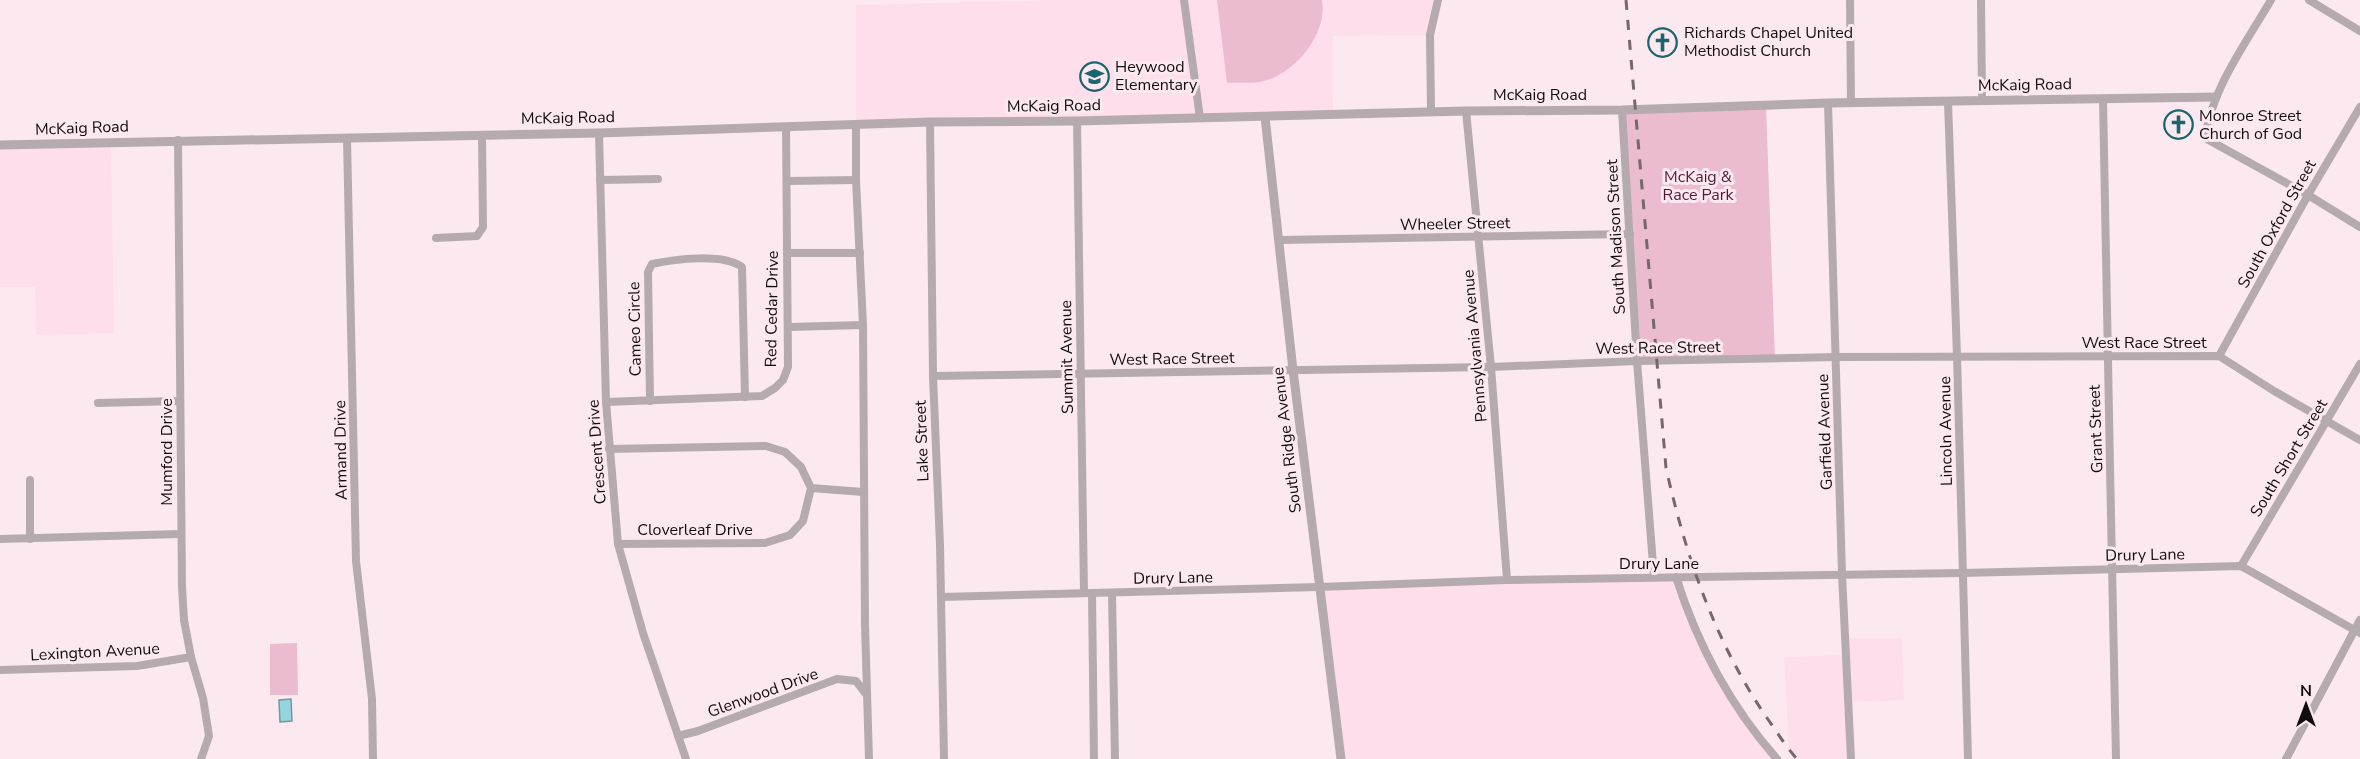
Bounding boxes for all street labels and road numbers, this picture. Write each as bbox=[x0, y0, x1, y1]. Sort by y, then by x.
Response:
street label: McKaig Road bbox=[1978, 73, 2072, 97]
street label: McKaig Road bbox=[1493, 84, 1587, 106]
street label: McKaig Road bbox=[1007, 94, 1101, 118]
street label: McKaig Road bbox=[521, 106, 615, 130]
street label: McKaig Road bbox=[35, 115, 129, 141]
street label: South Oxford Street bbox=[2232, 155, 2322, 292]
street label: South Madison Street bbox=[1601, 159, 1631, 315]
street label: Wheeler Street bbox=[1400, 212, 1511, 236]
street label: Red Cedar Drive bbox=[760, 250, 784, 368]
street label: Pennsylvania Avenue bbox=[1457, 269, 1493, 423]
street label: Cameo Circle bbox=[623, 281, 647, 377]
street label: Summit Avenue bbox=[1055, 300, 1079, 414]
street label: West Race Street bbox=[2081, 332, 2207, 354]
street label: West Race Street bbox=[1595, 336, 1721, 360]
street label: West Race Street bbox=[1109, 347, 1235, 371]
street label: South Ridge Avenue bbox=[1267, 366, 1307, 514]
street label: Garfield Avenue bbox=[1812, 374, 1838, 490]
street label: Lincoln Avenue bbox=[1934, 376, 1958, 486]
street label: Grant Street bbox=[2083, 384, 2109, 473]
street label: South Short Street bbox=[2245, 395, 2333, 521]
street label: Mumford Drive bbox=[156, 398, 178, 506]
street label: Crescent Drive bbox=[582, 399, 612, 505]
street label: Armand Drive bbox=[329, 400, 353, 500]
street label: Lake Street bbox=[910, 400, 934, 482]
street label: Cloverleaf Drive bbox=[637, 519, 753, 541]
street label: Drury Lane bbox=[2105, 543, 2185, 567]
street label: Drury Lane bbox=[1619, 553, 1699, 575]
street label: Drury Lane bbox=[1133, 566, 1213, 590]
street label: Lexington Avenue bbox=[30, 638, 160, 666]
street label: Glenwood Drive bbox=[705, 663, 821, 723]

